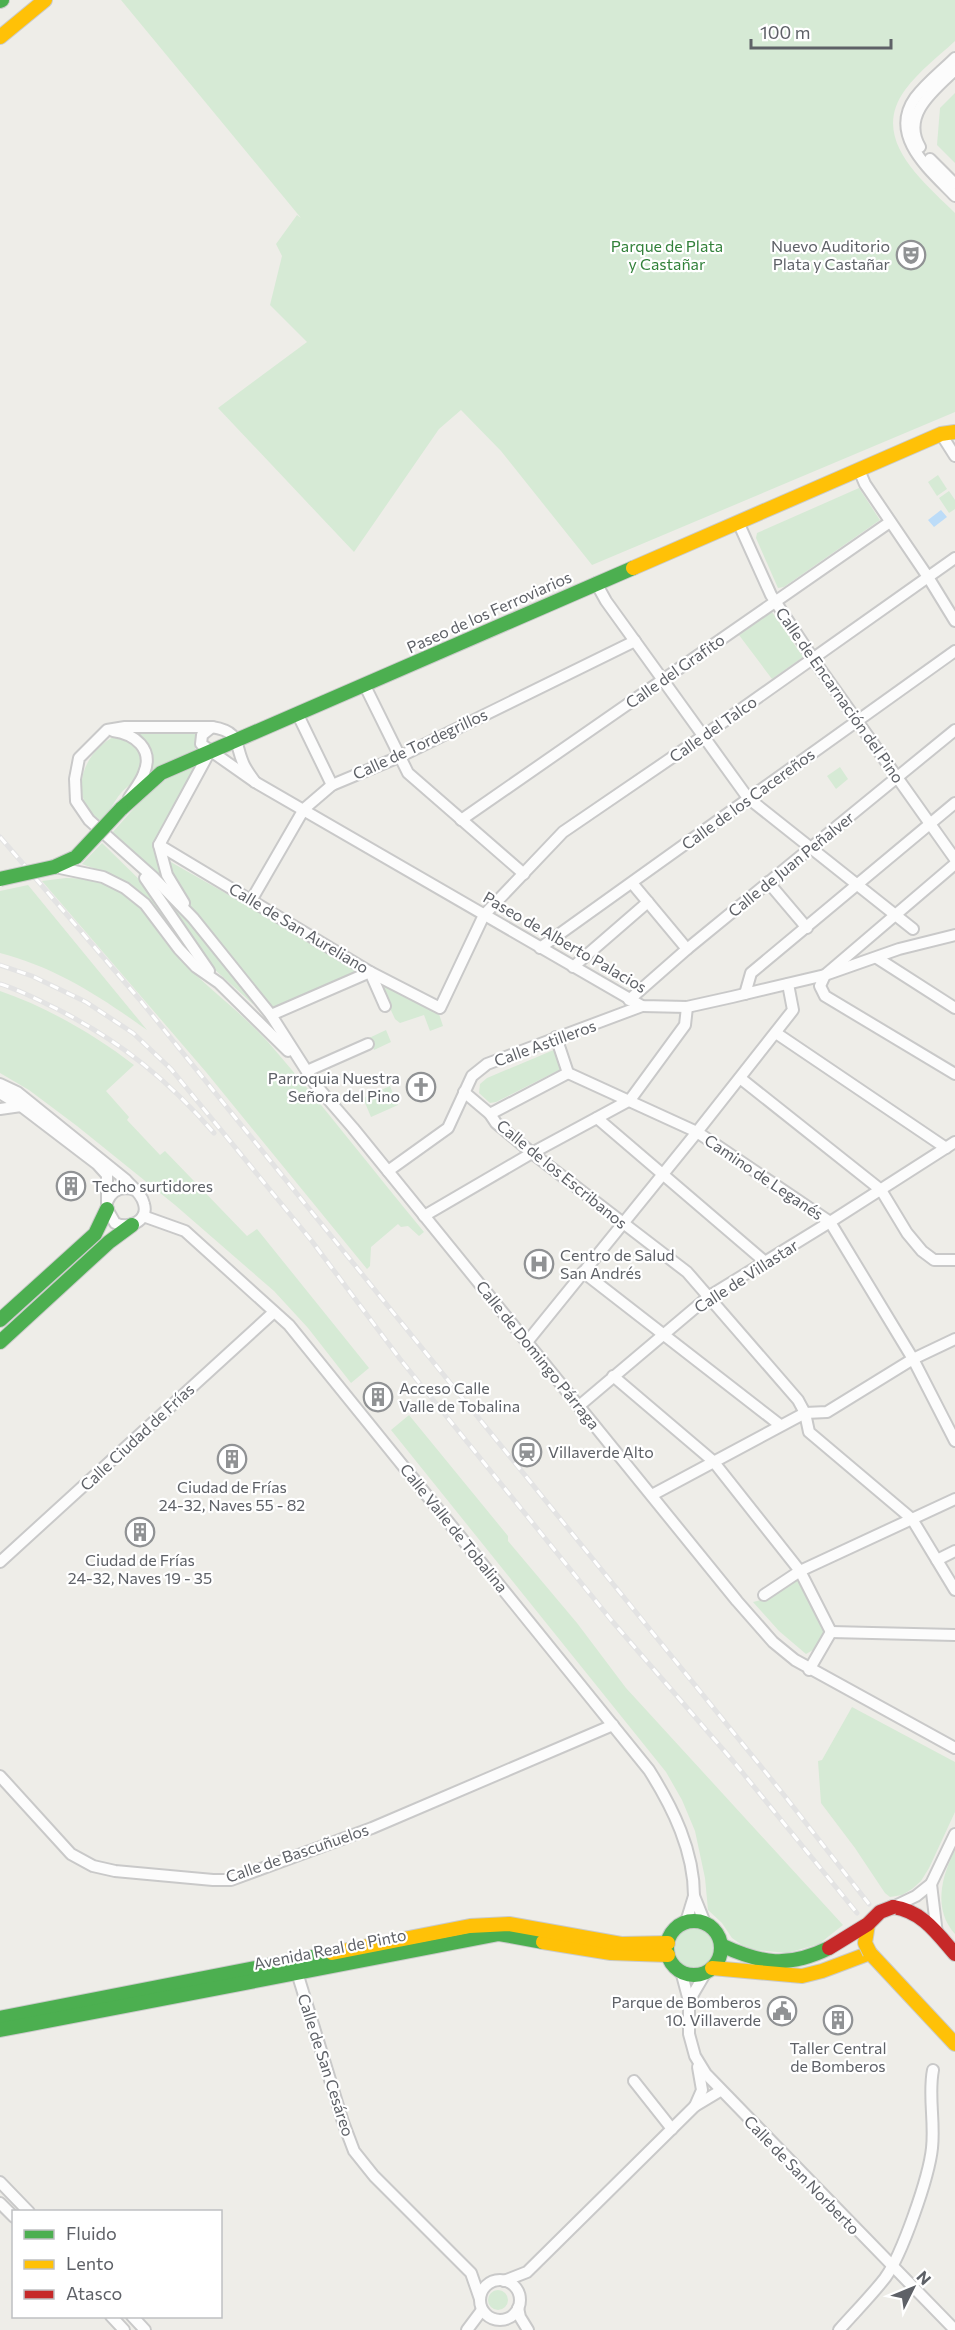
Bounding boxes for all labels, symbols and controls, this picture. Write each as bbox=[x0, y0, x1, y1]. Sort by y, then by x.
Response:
scale bar bbox=[751, 12, 890, 50]
text: 100 m bbox=[760, 21, 810, 43]
park label: Parque de Plata y Castañar bbox=[611, 236, 723, 273]
place label: Nuevo Auditorio Plata y Castañar bbox=[771, 236, 891, 273]
theatre icon: Nuevo Auditorio Plata y Castañar bbox=[895, 239, 927, 271]
street label: Paseo de los Ferroviarios bbox=[404, 567, 574, 656]
street label: Calle de Encarnación del Pino bbox=[772, 603, 908, 786]
street label: Calle del Grafito bbox=[622, 629, 728, 712]
street label: Calle del Talco bbox=[665, 691, 760, 766]
street label: Calle de Tordegrillos bbox=[350, 704, 490, 783]
street label: Calle de los Cacereños bbox=[678, 744, 818, 853]
street label: Calle de Juan Peñalver bbox=[724, 807, 858, 920]
street label: Calle de San Aureliano bbox=[226, 878, 372, 977]
street label: Paseo de Alberto Palacios bbox=[480, 887, 650, 996]
street label: Calle Astilleros bbox=[491, 1015, 598, 1070]
place label: Parroquia Nuestra Señora del Pino bbox=[268, 1068, 400, 1105]
church icon: Parroquia Nuestra Señora del Pino bbox=[405, 1071, 437, 1103]
street label: Calle de los Escribanos bbox=[493, 1115, 631, 1232]
street label: Camino de Leganés bbox=[701, 1130, 827, 1223]
building icon: Techo surtidores bbox=[55, 1170, 87, 1202]
place label: Techo surtidores bbox=[92, 1176, 213, 1195]
street label: Calle de Villastar bbox=[690, 1235, 802, 1316]
place label: Centro de Salud San Andrés bbox=[560, 1245, 675, 1282]
hospital icon: Centro de Salud San Andrés bbox=[523, 1248, 555, 1280]
street label: Calle de Domingo Párraga bbox=[473, 1277, 604, 1433]
place label: Acceso Calle Valle de Tobalina bbox=[399, 1378, 520, 1415]
street label: Calle Ciudad de Frías bbox=[76, 1379, 198, 1494]
building icon: Acceso Calle Valle de Tobalina bbox=[362, 1381, 394, 1413]
station icon: Villaverde Alto bbox=[511, 1436, 543, 1468]
place label: Villaverde Alto bbox=[548, 1442, 654, 1461]
building icon: Ciudad de Frías 24-32, Naves 55 - 82 bbox=[216, 1443, 248, 1475]
street label: Calle Valle de Tobalina bbox=[397, 1460, 512, 1596]
place label: Ciudad de Frías 24-32, Naves 55 - 82 bbox=[159, 1477, 305, 1514]
building icon: Ciudad de Frías 24-32, Naves 19 - 35 bbox=[124, 1516, 156, 1548]
place label: Ciudad de Frías 24-32, Naves 19 - 35 bbox=[68, 1550, 212, 1587]
street label: Calle de Bascuñuelos bbox=[223, 1819, 371, 1886]
street label: Avenida Real de Pinto bbox=[252, 1924, 408, 1973]
street label: Calle de San Cesáreo bbox=[294, 1991, 358, 2139]
place label: Parque de Bomberos 10. Villaverde bbox=[611, 1992, 761, 2029]
public building icon: Parque de Bomberos 10. Villaverde bbox=[766, 1995, 798, 2027]
building icon: Taller Central de Bomberos bbox=[822, 2004, 854, 2036]
place label: Taller Central de Bomberos bbox=[789, 2038, 887, 2075]
street label: Calle de San Norberto bbox=[741, 2111, 864, 2238]
legend bbox=[12, 2210, 222, 2318]
text: Fluido bbox=[66, 2222, 117, 2244]
text: Lento bbox=[66, 2252, 114, 2274]
north arrow bbox=[883, 2258, 943, 2318]
text: N bbox=[913, 2267, 935, 2288]
text: Atasco bbox=[66, 2282, 122, 2304]

